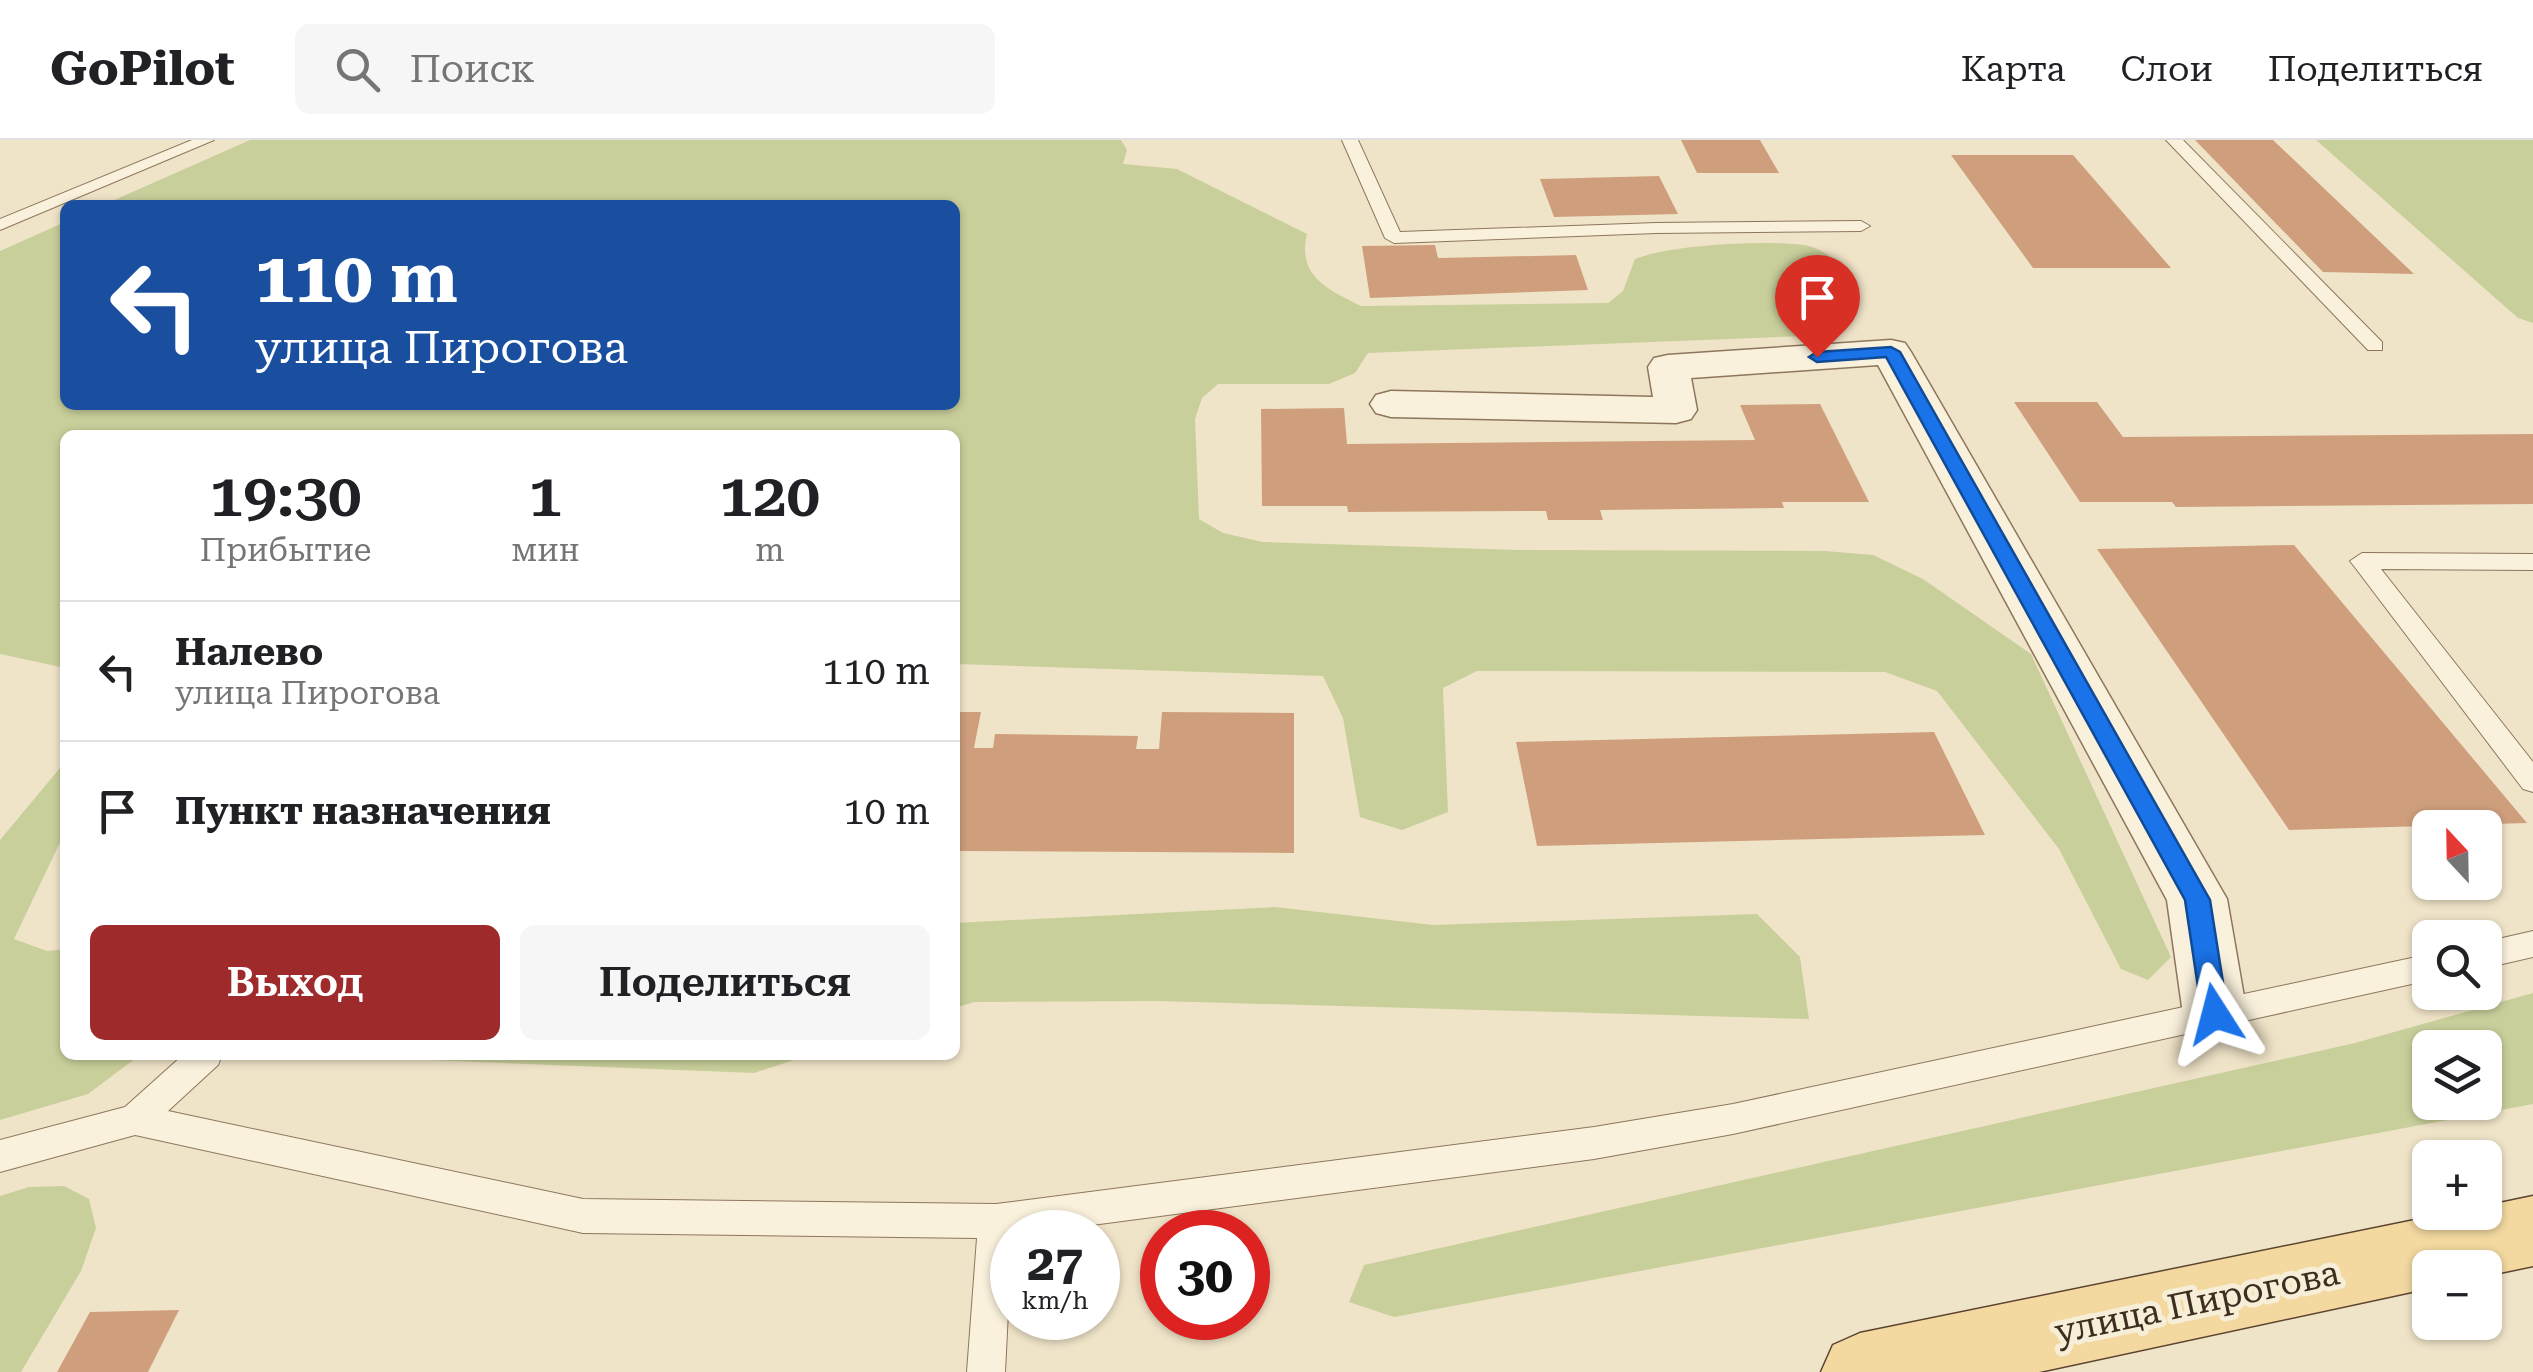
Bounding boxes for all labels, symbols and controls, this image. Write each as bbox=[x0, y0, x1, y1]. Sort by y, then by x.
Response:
search box bbox=[295, 24, 995, 114]
text: GoPilot bbox=[50, 41, 235, 97]
icon: search bbox=[330, 42, 385, 97]
text: Поиск bbox=[410, 47, 535, 91]
text: Карта bbox=[1961, 49, 2066, 90]
text: Слои bbox=[2121, 49, 2213, 90]
text: Поделиться bbox=[2268, 49, 2483, 90]
text: 110 m bbox=[255, 237, 458, 319]
icon: left bbox=[90, 240, 220, 370]
pin bbox=[1775, 255, 1860, 358]
icon: arrive bbox=[1790, 270, 1845, 325]
text: улица Пирогова bbox=[255, 321, 628, 374]
text: 19:30 bbox=[210, 460, 362, 531]
text: 1 bbox=[529, 460, 562, 531]
text: 120 bbox=[719, 460, 820, 531]
text: Прибытие bbox=[200, 531, 371, 569]
text: мин bbox=[511, 531, 579, 569]
text: m bbox=[755, 531, 784, 569]
text: Налево bbox=[175, 630, 323, 674]
icon: left bbox=[90, 644, 145, 699]
text: 110 m bbox=[822, 649, 930, 693]
text: улица Пирогова bbox=[175, 674, 440, 712]
icon: arrive bbox=[90, 784, 145, 839]
text: Пункт назначения bbox=[175, 789, 551, 833]
text: 10 m bbox=[843, 789, 930, 833]
north arrow bbox=[2412, 810, 2502, 900]
map controls bbox=[2412, 810, 2502, 1340]
button: search bbox=[2412, 920, 2502, 1010]
button: Выход bbox=[90, 925, 500, 1040]
button: Поделиться bbox=[520, 925, 930, 1040]
position arrow bbox=[2163, 962, 2267, 1066]
button: layers bbox=[2412, 1030, 2502, 1120]
button: + bbox=[2412, 1140, 2502, 1230]
speed limit sign: 30 bbox=[1140, 1210, 1270, 1340]
text: 27 bbox=[1027, 1234, 1083, 1292]
button: − bbox=[2412, 1250, 2502, 1340]
street label: улица Пирогова bbox=[2051, 1252, 2343, 1353]
text: km/h bbox=[1022, 1286, 1088, 1315]

